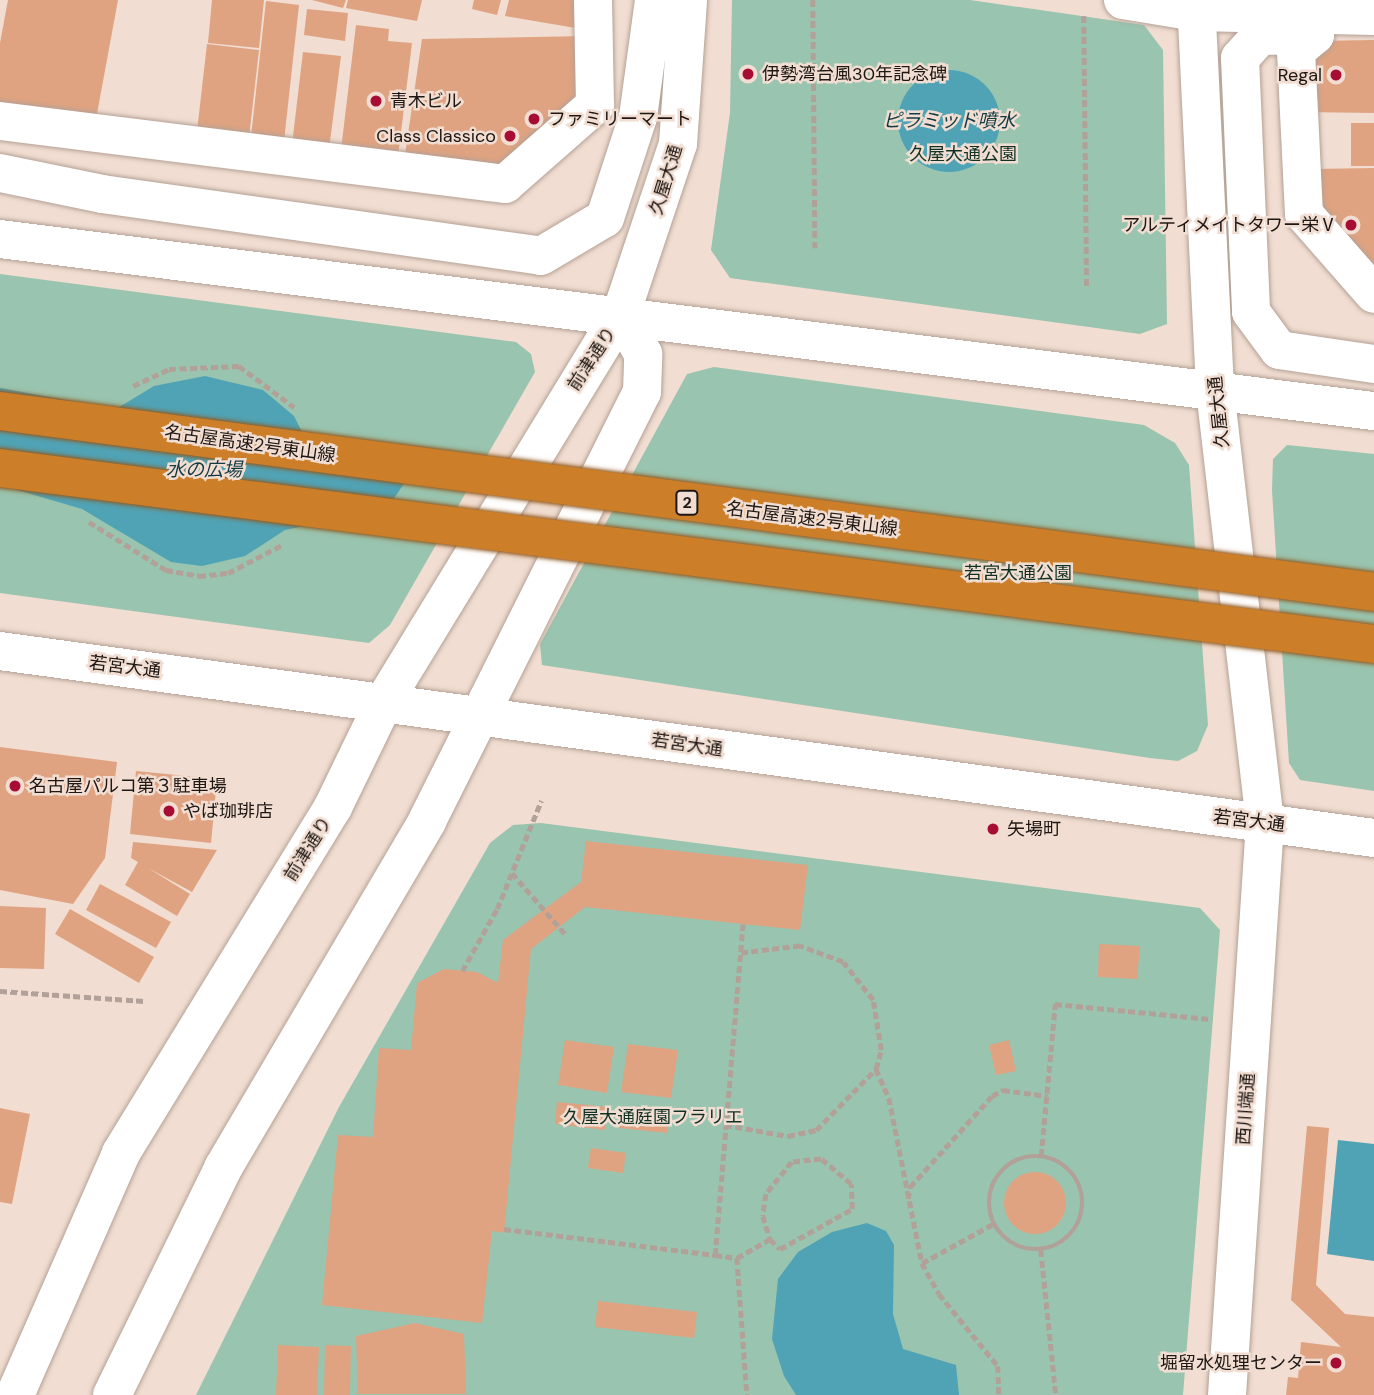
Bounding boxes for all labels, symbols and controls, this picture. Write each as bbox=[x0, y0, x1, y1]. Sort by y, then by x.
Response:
place label: 伊勢湾台風30年記念碑 bbox=[762, 63, 947, 85]
place label: Regal bbox=[1278, 64, 1322, 86]
marker: 伊勢湾台風30年記念碑 bbox=[740, 66, 756, 82]
marker: Regal bbox=[1328, 67, 1344, 83]
place label: 青木ビル bbox=[390, 90, 462, 112]
marker: 青木ビル bbox=[368, 93, 384, 109]
place label: ファミリーマート bbox=[548, 108, 692, 130]
water label: ピラミッド噴水 bbox=[883, 110, 1015, 132]
marker: ファミリーマート bbox=[526, 111, 542, 127]
place label: Class Classico bbox=[376, 125, 496, 147]
marker: Class Classico bbox=[502, 128, 518, 144]
street label: 久屋大通 bbox=[645, 142, 687, 218]
park label: 久屋大通公園 bbox=[909, 143, 1017, 165]
place label: アルティメイトタワー栄Ⅴ bbox=[1121, 214, 1337, 236]
marker: アルティメイトタワー栄Ⅴ bbox=[1343, 217, 1359, 233]
street label: 前津通り bbox=[563, 323, 621, 395]
street label: 久屋大通 bbox=[1204, 375, 1234, 449]
street label: 名古屋高速2号東山線 bbox=[163, 421, 337, 467]
water label: 水の広場 bbox=[166, 459, 242, 481]
road number: 2 bbox=[675, 490, 699, 516]
street label: 名古屋高速2号東山線 bbox=[725, 498, 899, 540]
park label: 若宮大通公園 bbox=[964, 562, 1072, 584]
street label: 若宮大通 bbox=[88, 652, 162, 682]
street label: 若宮大通 bbox=[650, 729, 724, 761]
place label: 名古屋パルコ第３駐車場 bbox=[29, 775, 227, 797]
marker: 名古屋パルコ第３駐車場 bbox=[7, 778, 23, 794]
place label: やば珈琲店 bbox=[183, 800, 273, 822]
marker: やば珈琲店 bbox=[161, 803, 177, 819]
street label: 若宮大通 bbox=[1212, 806, 1286, 836]
street label: 前津通り bbox=[280, 813, 336, 885]
place label: 矢場町 bbox=[1007, 818, 1061, 840]
marker: 矢場町 bbox=[985, 821, 1001, 837]
street label: 西川端通 bbox=[1233, 1072, 1259, 1146]
park label: 久屋大通庭園フラリエ bbox=[563, 1106, 743, 1128]
place label: 堀留水処理センター bbox=[1160, 1352, 1322, 1374]
marker: 堀留水処理センター bbox=[1328, 1355, 1344, 1371]

